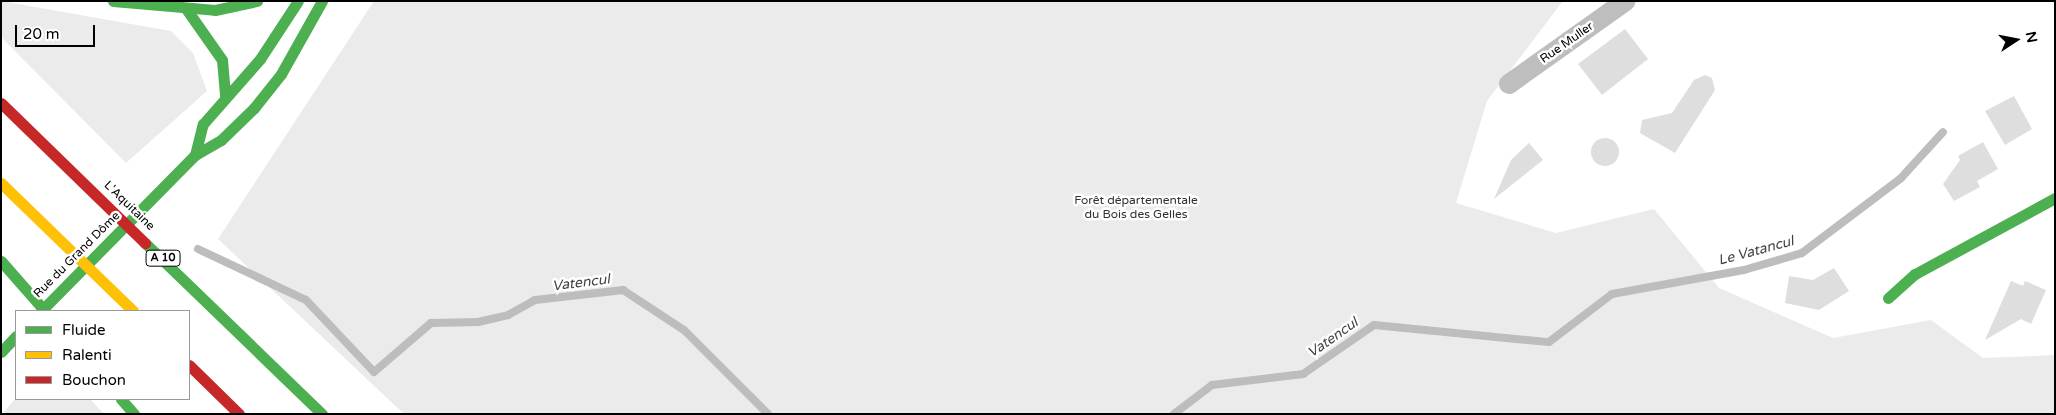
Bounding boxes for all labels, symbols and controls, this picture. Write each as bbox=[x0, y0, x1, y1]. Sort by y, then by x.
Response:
scale bar bbox=[18, 15, 98, 47]
north arrow bbox=[1991, 15, 2041, 65]
street label: Rue Muller bbox=[1538, 19, 1596, 67]
text: 20 m bbox=[23, 25, 60, 43]
text: N bbox=[2022, 30, 2041, 44]
street label: L'Aquitaine bbox=[101, 178, 157, 234]
park label: Forêt départementale du Bois des Gelles bbox=[1074, 194, 1198, 222]
street label: Rue du Grand Dôme bbox=[31, 209, 123, 301]
water label: Le Vatancul bbox=[1716, 233, 1796, 269]
road number: A 10 bbox=[146, 250, 180, 266]
water label: Vatencul bbox=[551, 271, 611, 295]
legend bbox=[15, 310, 190, 400]
water label: Vatencul bbox=[1305, 315, 1361, 361]
text: Fluide bbox=[62, 321, 106, 339]
text: Ralenti bbox=[62, 346, 112, 364]
text: Bouchon bbox=[62, 371, 126, 389]

